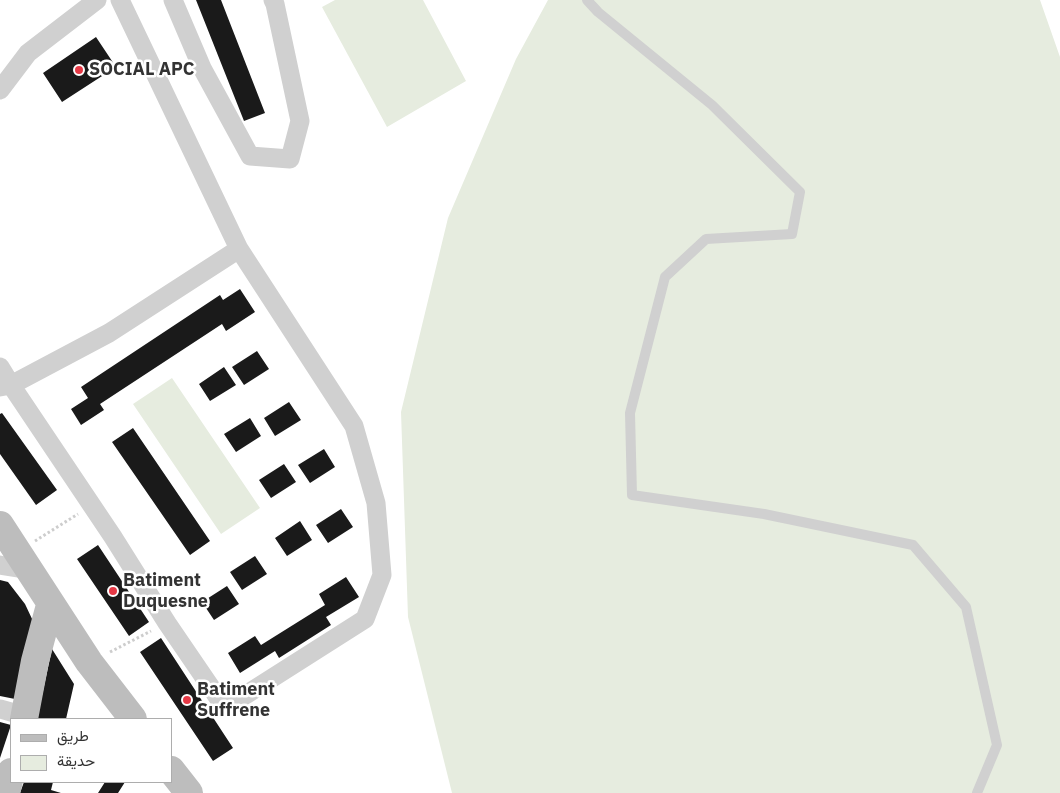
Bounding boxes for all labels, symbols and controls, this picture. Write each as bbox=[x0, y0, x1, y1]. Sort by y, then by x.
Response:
place label: SOCIAL APC bbox=[89, 59, 195, 81]
marker: SOCIAL APC bbox=[73, 64, 85, 76]
place label: Batiment Duquesne bbox=[123, 570, 208, 612]
marker: Batiment Duquesne bbox=[107, 585, 119, 597]
place label: Batiment Suffrene bbox=[197, 679, 275, 722]
marker: Batiment Suffrene bbox=[181, 694, 193, 706]
legend bbox=[10, 718, 172, 783]
text: طريق bbox=[57, 726, 89, 745]
text: حديقة bbox=[57, 751, 95, 770]

